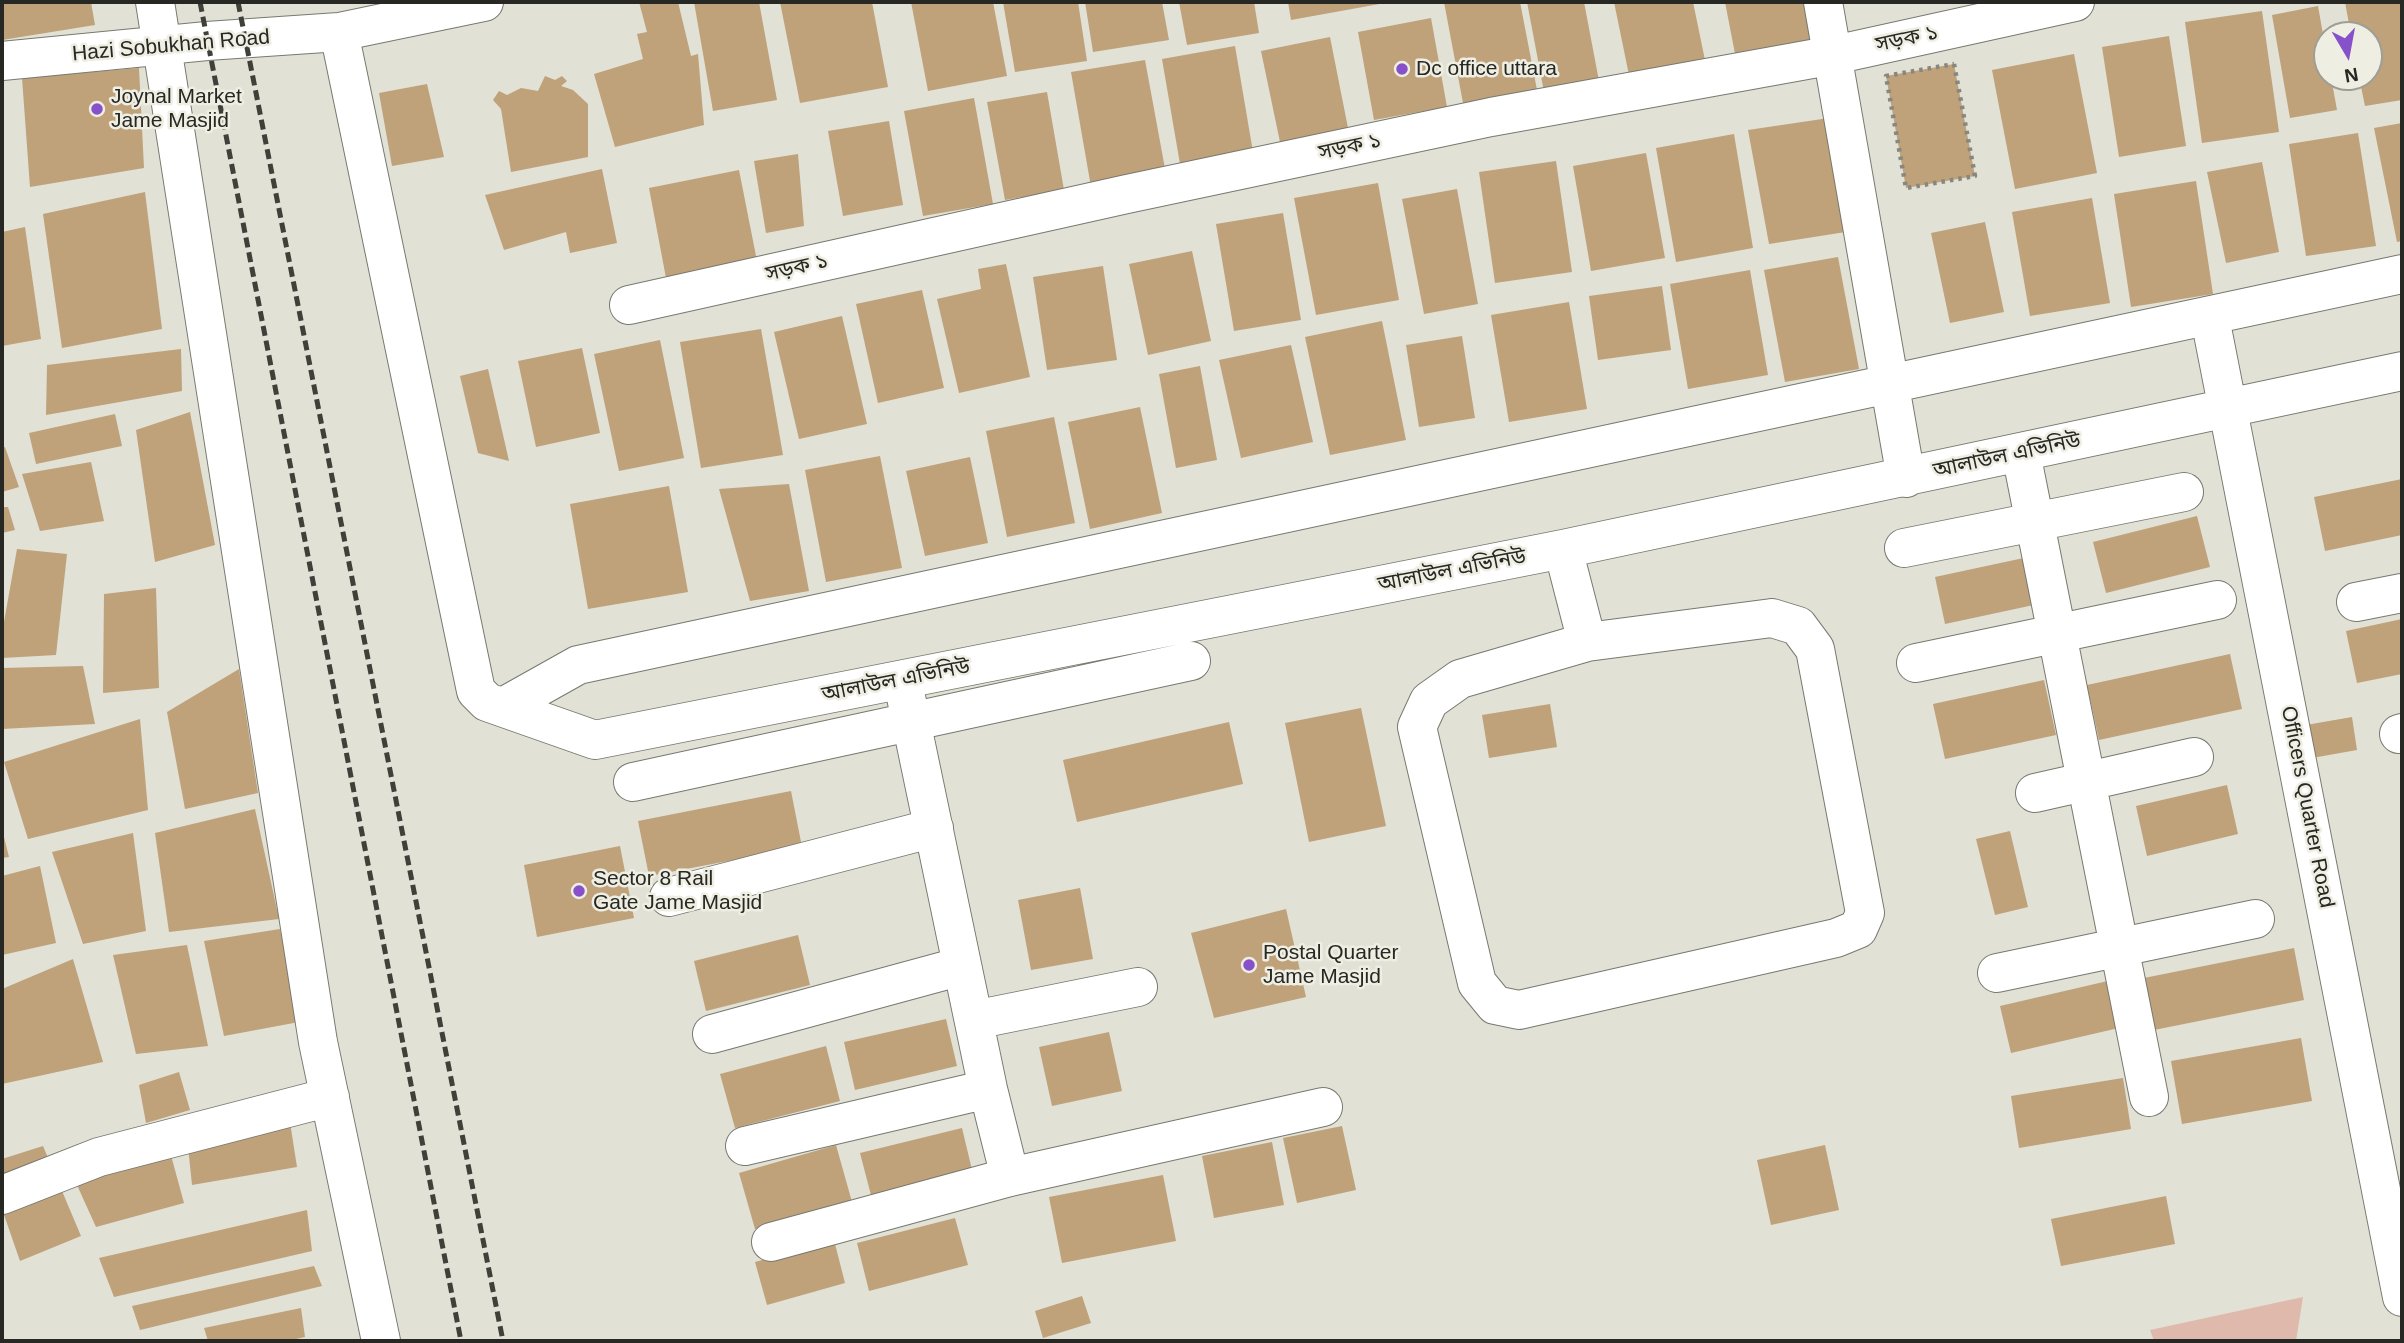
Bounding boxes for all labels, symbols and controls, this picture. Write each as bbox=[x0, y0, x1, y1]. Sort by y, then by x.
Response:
street label: সড়ক ১ bbox=[1873, 20, 1941, 58]
north arrow bbox=[2313, 21, 2383, 91]
street label: Hazi Sobukhan Road bbox=[71, 25, 271, 67]
place label: Dc office uttara bbox=[1416, 56, 1557, 82]
marker: Dc office uttara bbox=[1394, 61, 1410, 77]
text: N bbox=[2343, 64, 2360, 87]
place label: Joynal Market Jame Masjid bbox=[111, 84, 242, 134]
marker: Joynal Market Jame Masjid bbox=[89, 101, 105, 117]
street label: সড়ক ১ bbox=[1316, 128, 1384, 166]
street label: সড়ক ১ bbox=[763, 249, 831, 287]
street label: আলাউল এভিনিউ bbox=[1931, 428, 2083, 484]
street label: আলাউল এভিনিউ bbox=[1376, 544, 1528, 598]
street label: আলাউল এভিনিউ bbox=[820, 654, 972, 708]
street label: Officers Quarter Road bbox=[2275, 704, 2339, 910]
place label: Sector 8 Rail Gate Jame Masjid bbox=[593, 866, 762, 916]
marker: Sector 8 Rail Gate Jame Masjid bbox=[571, 883, 587, 899]
place label: Postal Quarter Jame Masjid bbox=[1263, 940, 1398, 990]
marker: Postal Quarter Jame Masjid bbox=[1241, 957, 1257, 973]

